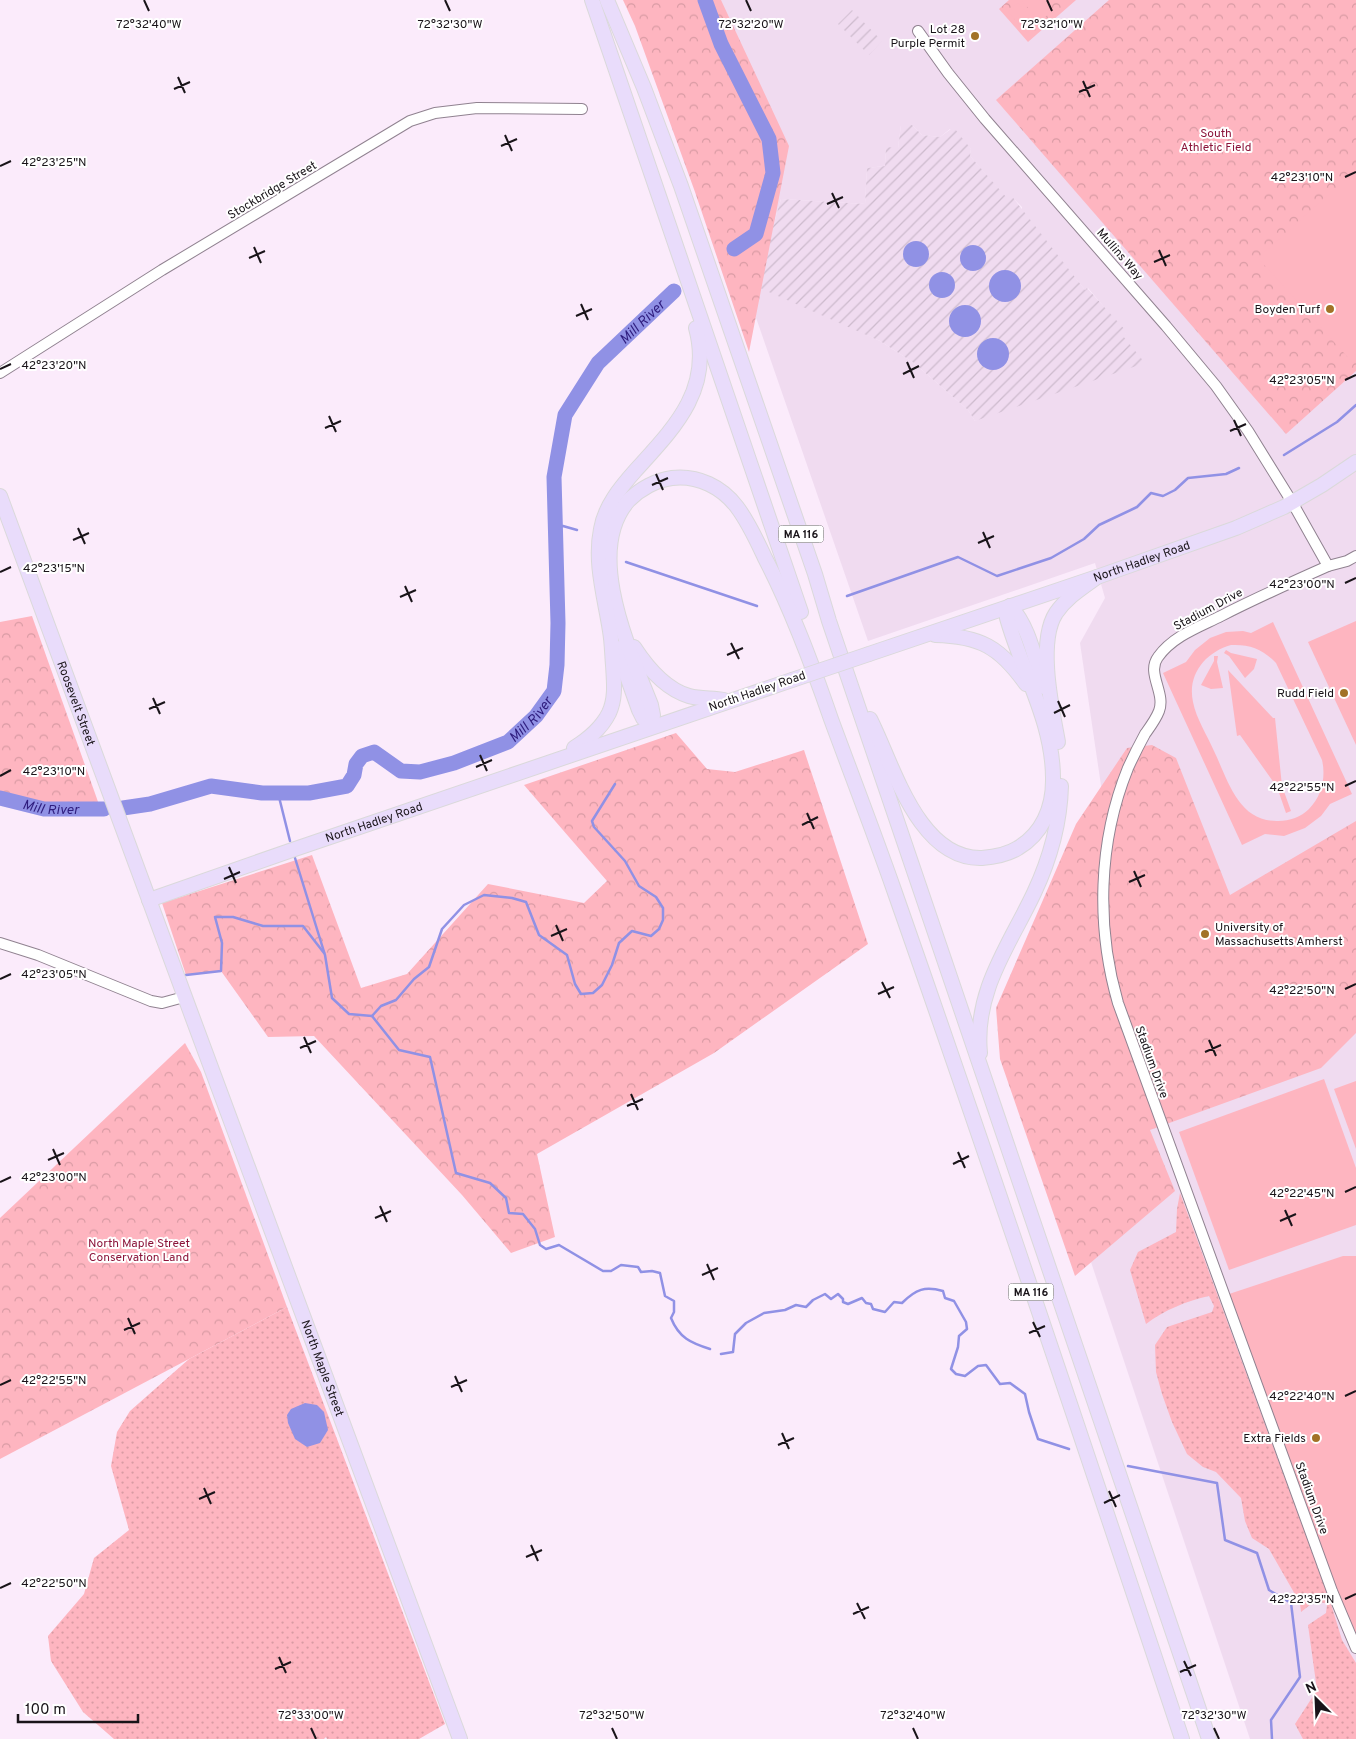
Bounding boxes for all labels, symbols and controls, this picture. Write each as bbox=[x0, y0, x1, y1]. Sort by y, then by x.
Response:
text: 72°32'40"W bbox=[116, 17, 182, 33]
text: 72°32'30"W bbox=[418, 17, 482, 33]
text: 72°32'20"W bbox=[718, 17, 784, 33]
text: 72°32'10"W bbox=[1021, 17, 1083, 33]
place label: Lot 28 Purple Permit bbox=[890, 22, 965, 52]
marker: Lot 28 Purple Permit bbox=[969, 30, 981, 42]
park label: South Athletic Field bbox=[1181, 126, 1251, 156]
text: 42°23'25"N bbox=[22, 155, 86, 171]
street label: Stockbridge Street bbox=[225, 158, 320, 224]
text: 42°23'10"N bbox=[1271, 170, 1333, 186]
street label: Mullins Way bbox=[1093, 226, 1146, 284]
water label: Mill River bbox=[616, 296, 670, 348]
place label: Boyden Turf bbox=[1255, 302, 1320, 318]
marker: Boyden Turf bbox=[1324, 303, 1336, 315]
text: 42°23'20"N bbox=[21, 358, 87, 374]
text: 42°23'05"N bbox=[1269, 373, 1335, 389]
road number: MA 116 bbox=[778, 526, 824, 542]
street label: North Hadley Road bbox=[1091, 538, 1193, 587]
text: 42°23'15"N bbox=[23, 561, 85, 577]
text: 42°23'00"N bbox=[1269, 577, 1335, 593]
street label: Stadium Drive bbox=[1171, 585, 1246, 635]
street label: Roosevelt Street bbox=[52, 659, 98, 748]
street label: North Hadley Road bbox=[707, 668, 808, 716]
place label: Rudd Field bbox=[1277, 686, 1334, 702]
marker: Rudd Field bbox=[1338, 687, 1350, 699]
water label: Mill River bbox=[506, 693, 558, 747]
text: 42°23'10"N bbox=[23, 764, 85, 780]
text: 42°22'55"N bbox=[1269, 780, 1335, 796]
water label: Mill River bbox=[21, 797, 81, 819]
street label: North Hadley Road bbox=[324, 799, 425, 847]
place label: University of Massachusetts Amherst bbox=[1215, 920, 1343, 950]
marker: University of Massachusetts Amherst bbox=[1199, 928, 1211, 940]
text: 42°23'05"N bbox=[21, 967, 87, 983]
text: 42°22'50"N bbox=[1269, 983, 1335, 999]
street label: Stadium Drive bbox=[1131, 1024, 1172, 1101]
text: 42°23'00"N bbox=[21, 1170, 87, 1186]
text: 42°22'45"N bbox=[1269, 1186, 1335, 1202]
park label: North Maple Street Conservation Land bbox=[88, 1236, 190, 1266]
road number: MA 116 bbox=[1008, 1284, 1054, 1300]
street label: North Maple Street bbox=[297, 1318, 347, 1419]
text: 42°22'55"N bbox=[21, 1373, 87, 1389]
text: 42°22'40"N bbox=[1269, 1389, 1335, 1405]
place label: Extra Fields bbox=[1243, 1431, 1306, 1447]
marker: Extra Fields bbox=[1310, 1432, 1322, 1444]
street label: Stadium Drive bbox=[1291, 1460, 1332, 1537]
text: 42°22'50"N bbox=[21, 1576, 87, 1592]
text: 42°22'35"N bbox=[1270, 1592, 1334, 1608]
north arrow bbox=[1291, 1674, 1341, 1724]
text: N bbox=[1303, 1679, 1319, 1698]
scale bar bbox=[18, 1692, 138, 1724]
text: 100 m bbox=[25, 1701, 66, 1720]
text: 72°33'00"W bbox=[278, 1708, 344, 1724]
text: 72°32'50"W bbox=[579, 1708, 645, 1724]
text: 72°32'40"W bbox=[880, 1708, 946, 1724]
text: 72°32'30"W bbox=[1182, 1708, 1246, 1724]

